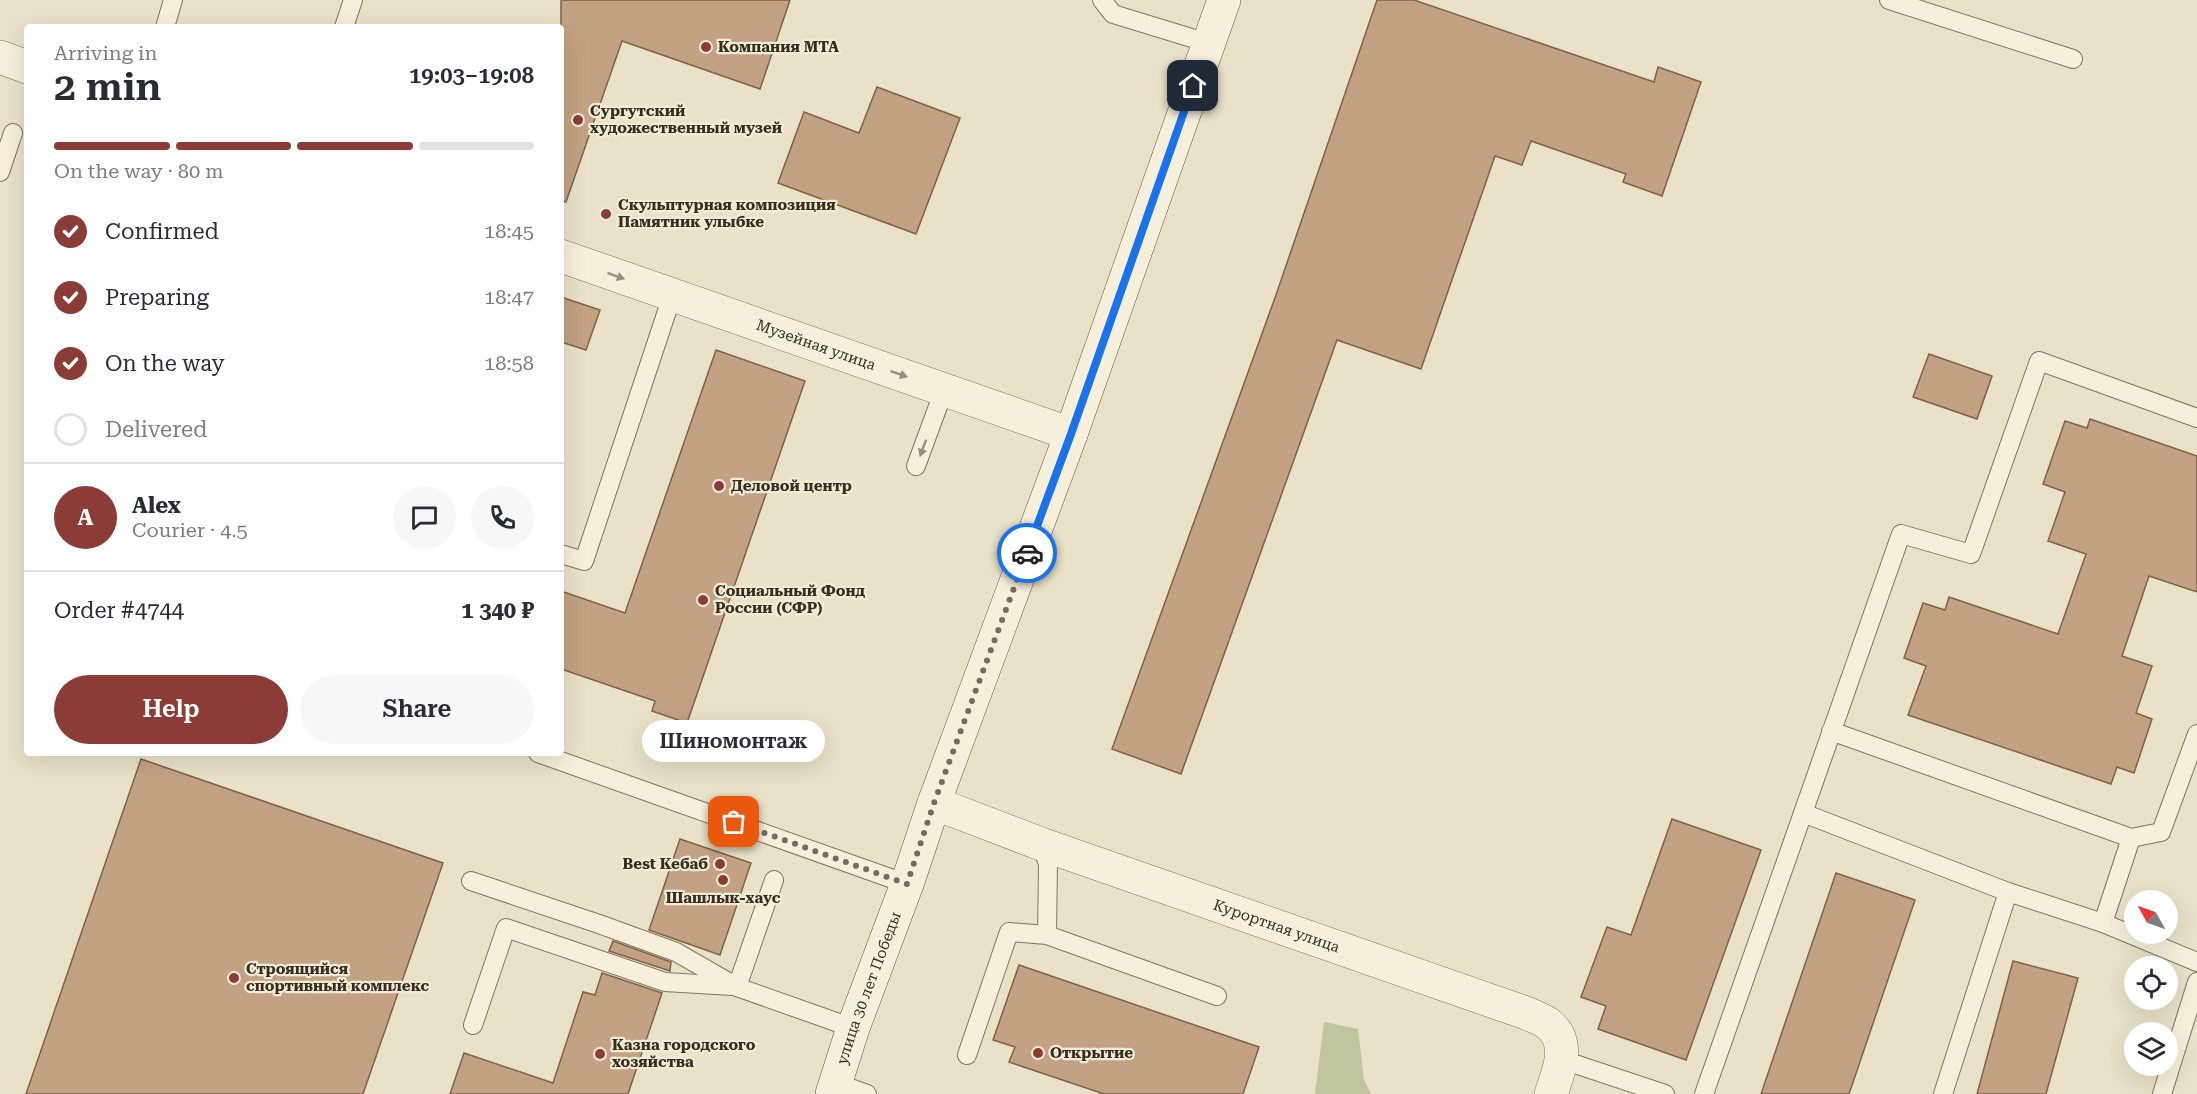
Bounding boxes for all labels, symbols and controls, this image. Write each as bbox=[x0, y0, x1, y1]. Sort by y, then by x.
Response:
place label: Компания MTA bbox=[718, 38, 839, 56]
marker: Компания MTA bbox=[699, 40, 713, 54]
text: Arriving in bbox=[54, 41, 157, 65]
pin bbox=[1167, 60, 1218, 111]
text: 19:03–19:08 bbox=[409, 63, 534, 88]
text: 2 min bbox=[54, 64, 161, 110]
icon: home bbox=[1176, 69, 1209, 102]
place label: Сургутский художественный музей bbox=[590, 102, 782, 137]
marker: Сургутский художественный музей bbox=[571, 113, 585, 127]
text: On the way · 80 m bbox=[54, 159, 224, 183]
place label: Скульптурная композиция Памятник улыбке bbox=[618, 196, 836, 231]
marker: Скульптурная композиция Памятник улыбке bbox=[599, 207, 613, 221]
icon: check bbox=[54, 215, 87, 248]
text: Confirmed bbox=[105, 219, 219, 244]
text: 18:45 bbox=[484, 219, 534, 243]
one-way arrow bbox=[607, 271, 625, 281]
icon: check bbox=[54, 281, 87, 314]
text: Preparing bbox=[105, 285, 209, 310]
text: 18:47 bbox=[484, 285, 534, 309]
street label: Музейная улица bbox=[754, 316, 878, 374]
icon: check bbox=[54, 347, 87, 380]
text: On the way bbox=[105, 351, 225, 376]
text: 18:58 bbox=[484, 351, 534, 375]
one-way arrow bbox=[891, 370, 909, 379]
text: Delivered bbox=[105, 417, 207, 442]
one-way arrow bbox=[917, 439, 927, 457]
place label: Деловой центр bbox=[731, 477, 852, 495]
marker: Деловой центр bbox=[712, 479, 726, 493]
button: chat bbox=[393, 486, 456, 549]
button: phone bbox=[471, 486, 534, 549]
text: Alex bbox=[132, 493, 181, 518]
text: A bbox=[78, 505, 93, 530]
text: Courier · 4.5 bbox=[132, 518, 248, 542]
courier bbox=[997, 523, 1057, 583]
icon: car bbox=[1011, 537, 1044, 570]
place label: Социальный Фонд России (СФР) bbox=[715, 582, 866, 617]
marker: Социальный Фонд России (СФР) bbox=[696, 593, 710, 607]
text: Order #4744 bbox=[54, 598, 184, 623]
text: 1 340 ₽ bbox=[461, 598, 534, 623]
button: Help bbox=[54, 675, 288, 744]
button: Share bbox=[300, 675, 534, 744]
callout: Шиномонтаж bbox=[642, 720, 825, 762]
text: Шиномонтаж bbox=[660, 729, 808, 753]
pin bbox=[708, 796, 759, 847]
icon: bag bbox=[717, 805, 750, 838]
place label: Best Кебаб bbox=[622, 855, 708, 873]
marker: Best Кебаб bbox=[713, 857, 727, 871]
marker: Шашлык-хаус bbox=[716, 873, 730, 887]
place label: Шашлык-хаус bbox=[666, 889, 781, 907]
north arrow bbox=[2124, 890, 2178, 944]
map controls bbox=[2124, 890, 2178, 1076]
street label: Курортная улица bbox=[1211, 896, 1342, 956]
street label: улица 30 лет Победы bbox=[833, 909, 905, 1067]
button: locate bbox=[2124, 956, 2178, 1010]
place label: Строящийся спортивный комплекс bbox=[246, 960, 429, 995]
marker: Строящийся спортивный комплекс bbox=[227, 971, 241, 985]
button: layers bbox=[2124, 1022, 2178, 1076]
place label: Казна городского хозяйства bbox=[612, 1036, 756, 1071]
place label: Открытие bbox=[1050, 1044, 1133, 1062]
marker: Открытие bbox=[1031, 1046, 1045, 1060]
marker: Казна городского хозяйства bbox=[593, 1047, 607, 1061]

